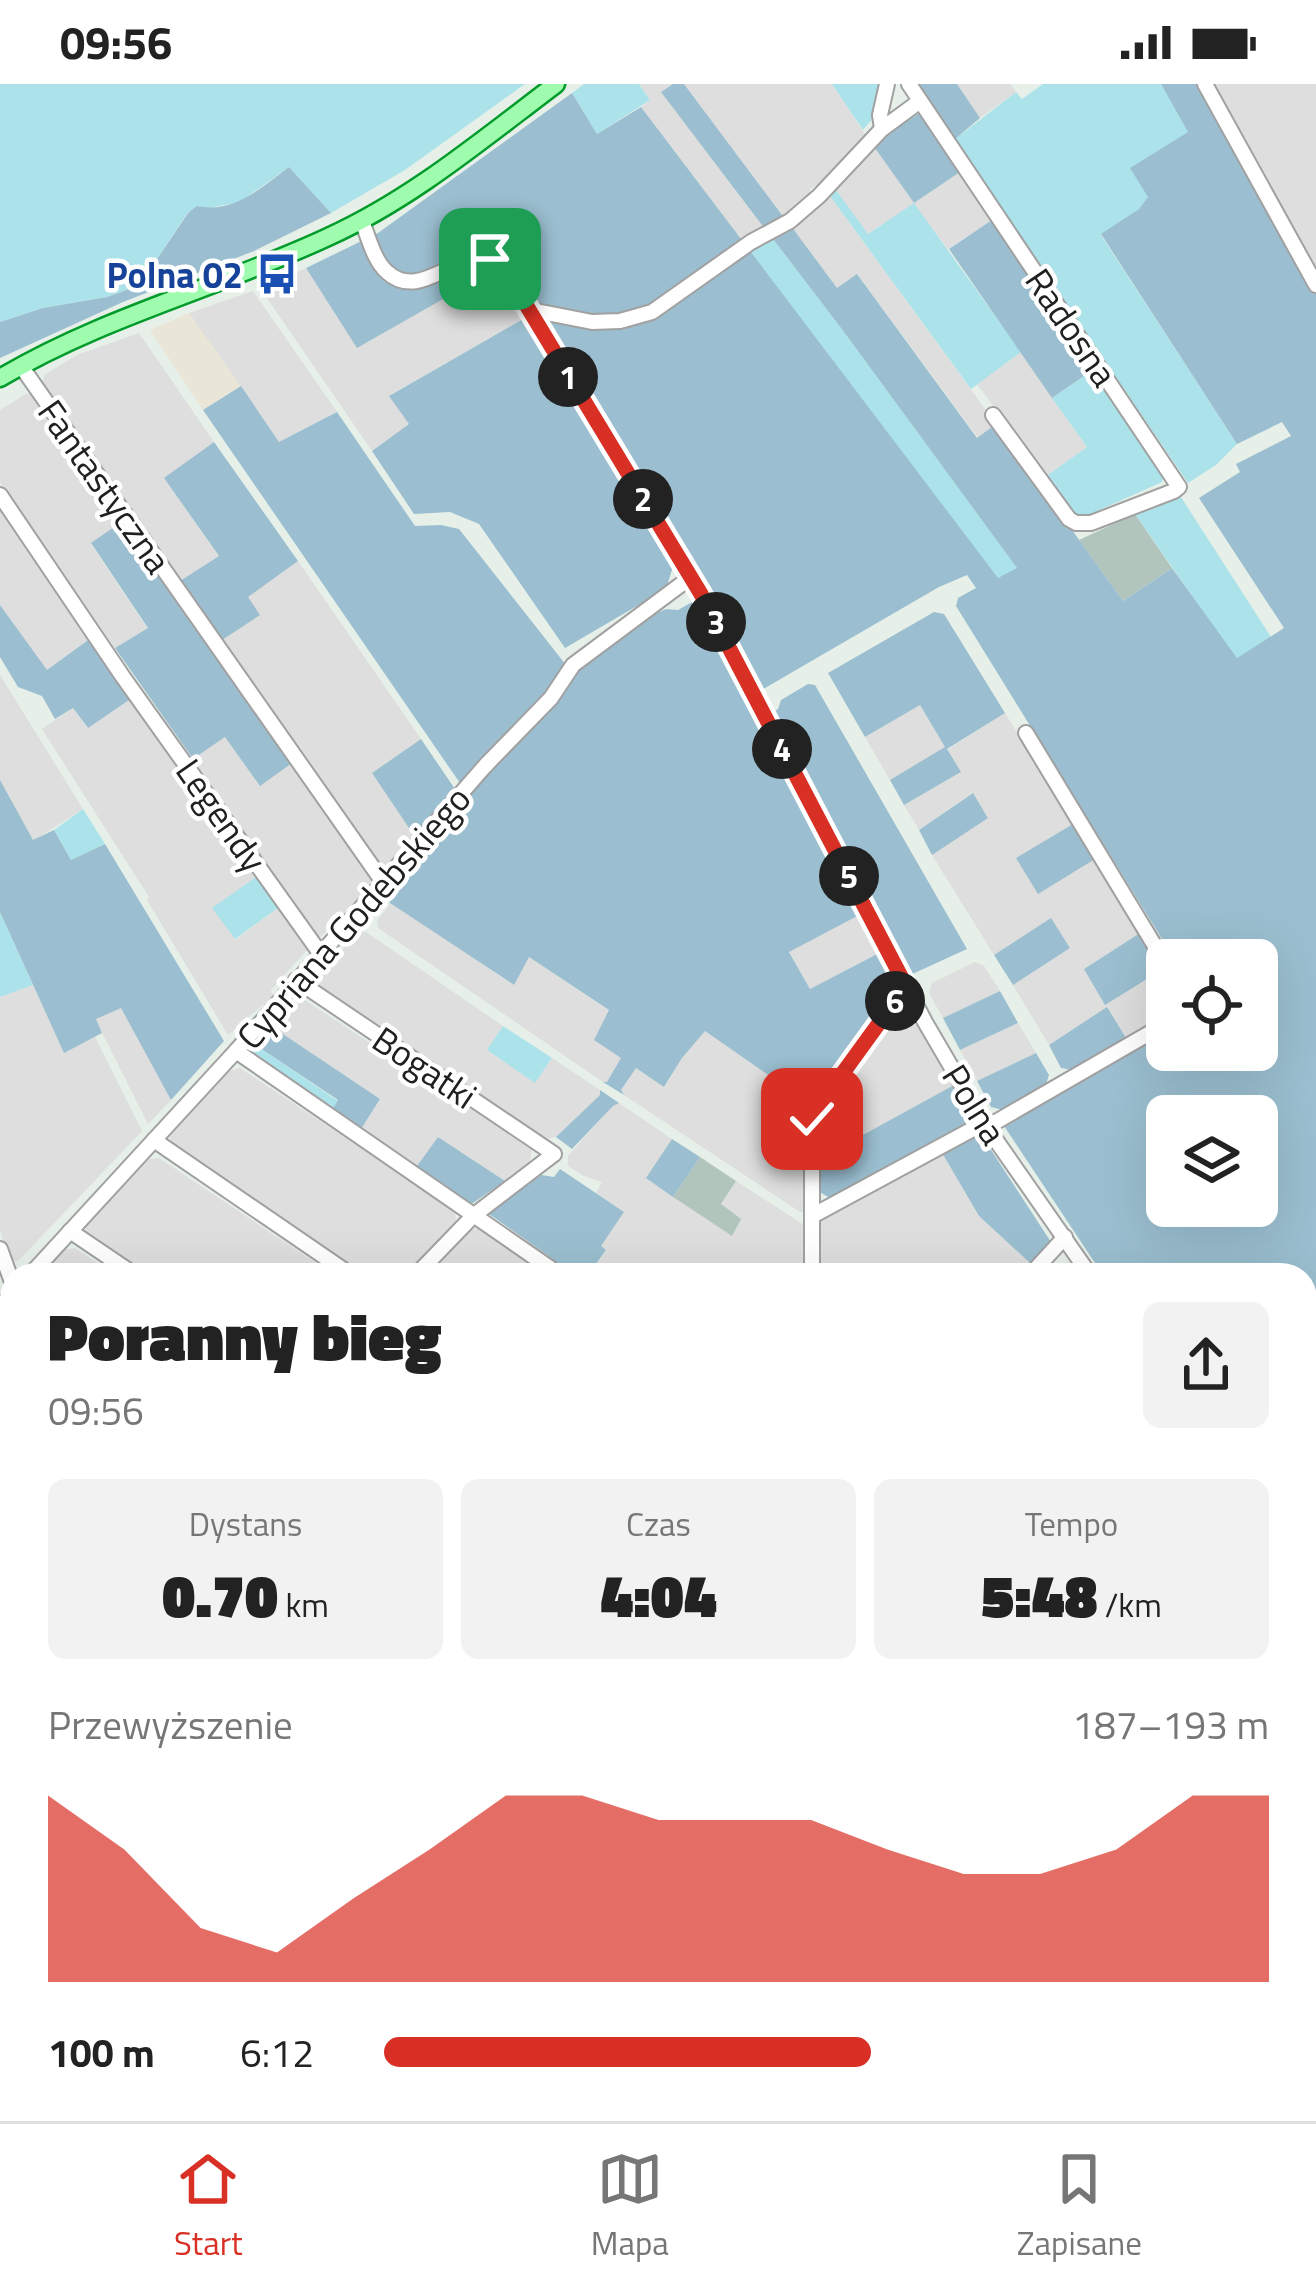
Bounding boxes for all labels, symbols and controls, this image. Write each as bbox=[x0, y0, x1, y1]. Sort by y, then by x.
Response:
text: 09:56 bbox=[60, 8, 172, 76]
pin bbox=[439, 208, 541, 310]
icon: arrive bbox=[457, 226, 523, 292]
place label: Polna 02 bbox=[106, 247, 243, 302]
bus stop icon: Polna 02 bbox=[254, 251, 300, 297]
street label: Radosna bbox=[1012, 257, 1132, 397]
pin: 1 bbox=[538, 347, 598, 407]
text: 1 bbox=[559, 352, 577, 402]
street label: Fantastyczna bbox=[25, 388, 185, 584]
pin: 2 bbox=[613, 469, 673, 529]
text: 2 bbox=[634, 474, 652, 524]
pin: 3 bbox=[686, 592, 746, 652]
text: 3 bbox=[707, 597, 725, 647]
pin: 4 bbox=[752, 719, 812, 779]
text: 4 bbox=[773, 724, 791, 774]
street label: Legendy bbox=[163, 747, 281, 883]
street label: Cypriana Godebskiego bbox=[223, 773, 483, 1061]
pin: 5 bbox=[819, 846, 879, 906]
text: 5 bbox=[840, 851, 858, 901]
map controls bbox=[1146, 939, 1278, 1227]
button: locate bbox=[1146, 939, 1278, 1071]
pin: 6 bbox=[865, 971, 925, 1031]
text: 6 bbox=[886, 976, 904, 1026]
street label: Bogatki bbox=[362, 1012, 488, 1122]
street label: Polna bbox=[929, 1053, 1021, 1155]
pin bbox=[761, 1068, 863, 1170]
icon: check bbox=[779, 1086, 845, 1152]
button: layers bbox=[1146, 1095, 1278, 1227]
text: Poranny bieg bbox=[48, 1285, 442, 1386]
button: share bbox=[1143, 1302, 1269, 1428]
text: 09:56 bbox=[48, 1381, 144, 1440]
text: Dystans bbox=[189, 1499, 302, 1549]
text: Czas bbox=[626, 1499, 691, 1549]
text: Tempo bbox=[1025, 1499, 1118, 1549]
text: 0.70 bbox=[162, 1549, 278, 1640]
text: 4:04 bbox=[600, 1549, 717, 1640]
text: 5:48 bbox=[981, 1549, 1098, 1640]
text: km bbox=[278, 1580, 329, 1630]
text: /km bbox=[1098, 1580, 1162, 1630]
text: Przewyższenie bbox=[48, 1695, 293, 1754]
text: 187–193 m bbox=[1072, 1695, 1269, 1754]
text: 100 m bbox=[48, 2023, 155, 2082]
text: 6:12 bbox=[240, 2023, 314, 2082]
tab: Start bbox=[174, 2146, 243, 2268]
tab: Mapa bbox=[591, 2146, 669, 2268]
tab: Zapisane bbox=[1017, 2146, 1142, 2268]

